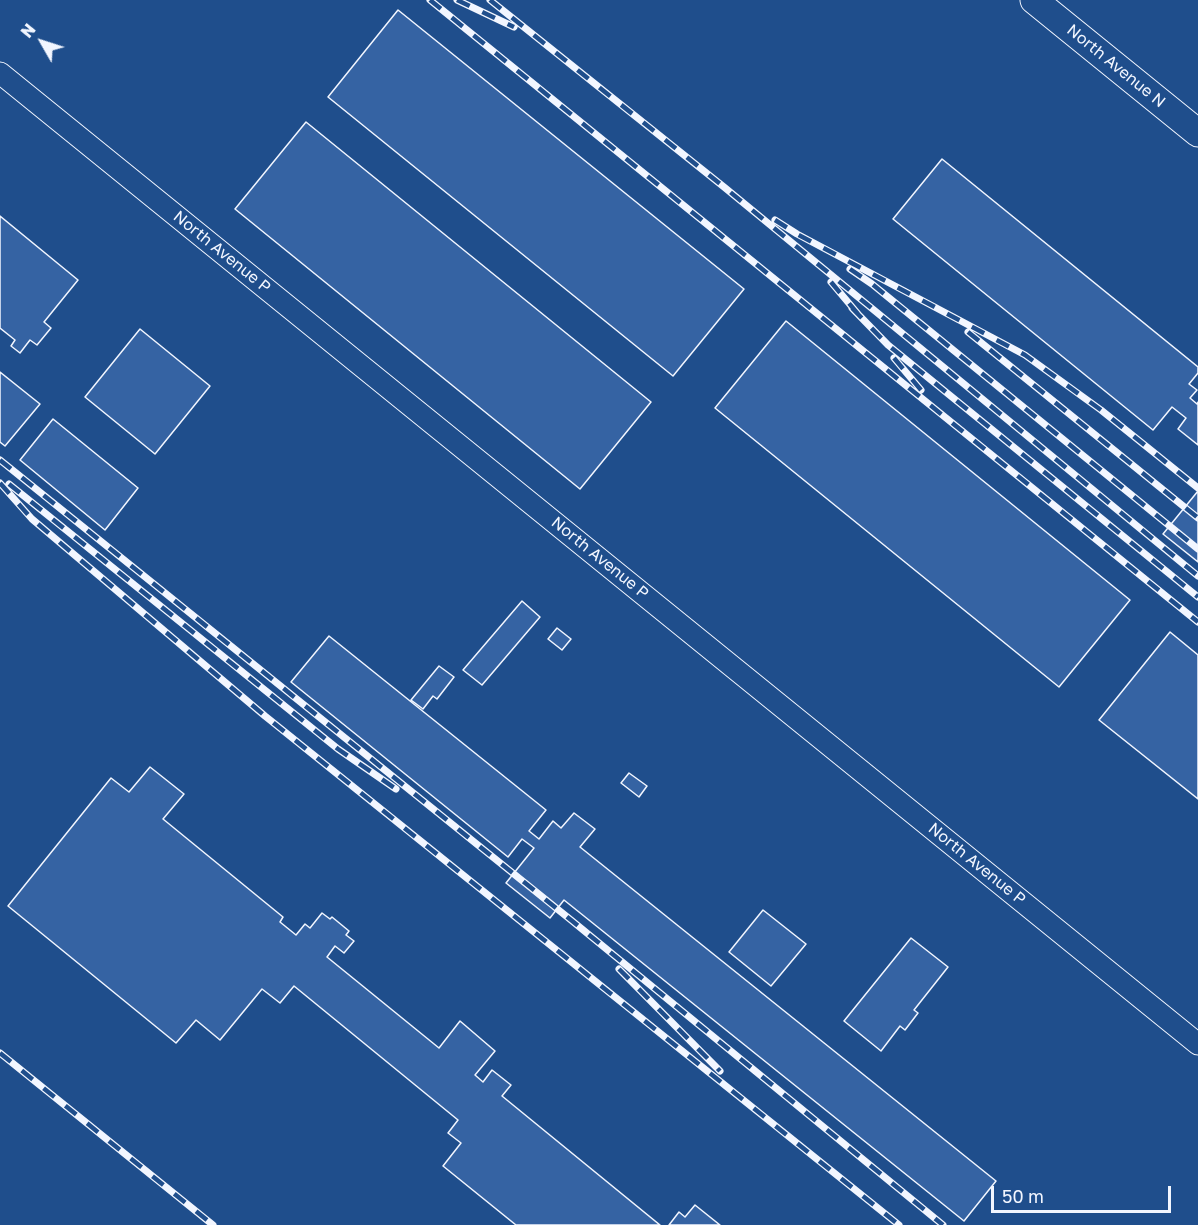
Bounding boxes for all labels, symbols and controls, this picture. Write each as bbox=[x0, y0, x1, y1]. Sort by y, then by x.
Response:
north arrow bbox=[12, 12, 72, 72]
text: N bbox=[16, 20, 40, 42]
street label: North Avenue N bbox=[1063, 20, 1169, 112]
street label: North Avenue P bbox=[170, 207, 274, 297]
street label: North Avenue P bbox=[548, 513, 652, 603]
street label: North Avenue P bbox=[925, 819, 1029, 909]
scale bar bbox=[994, 1174, 1174, 1212]
text: 50 m bbox=[1002, 1185, 1044, 1207]

